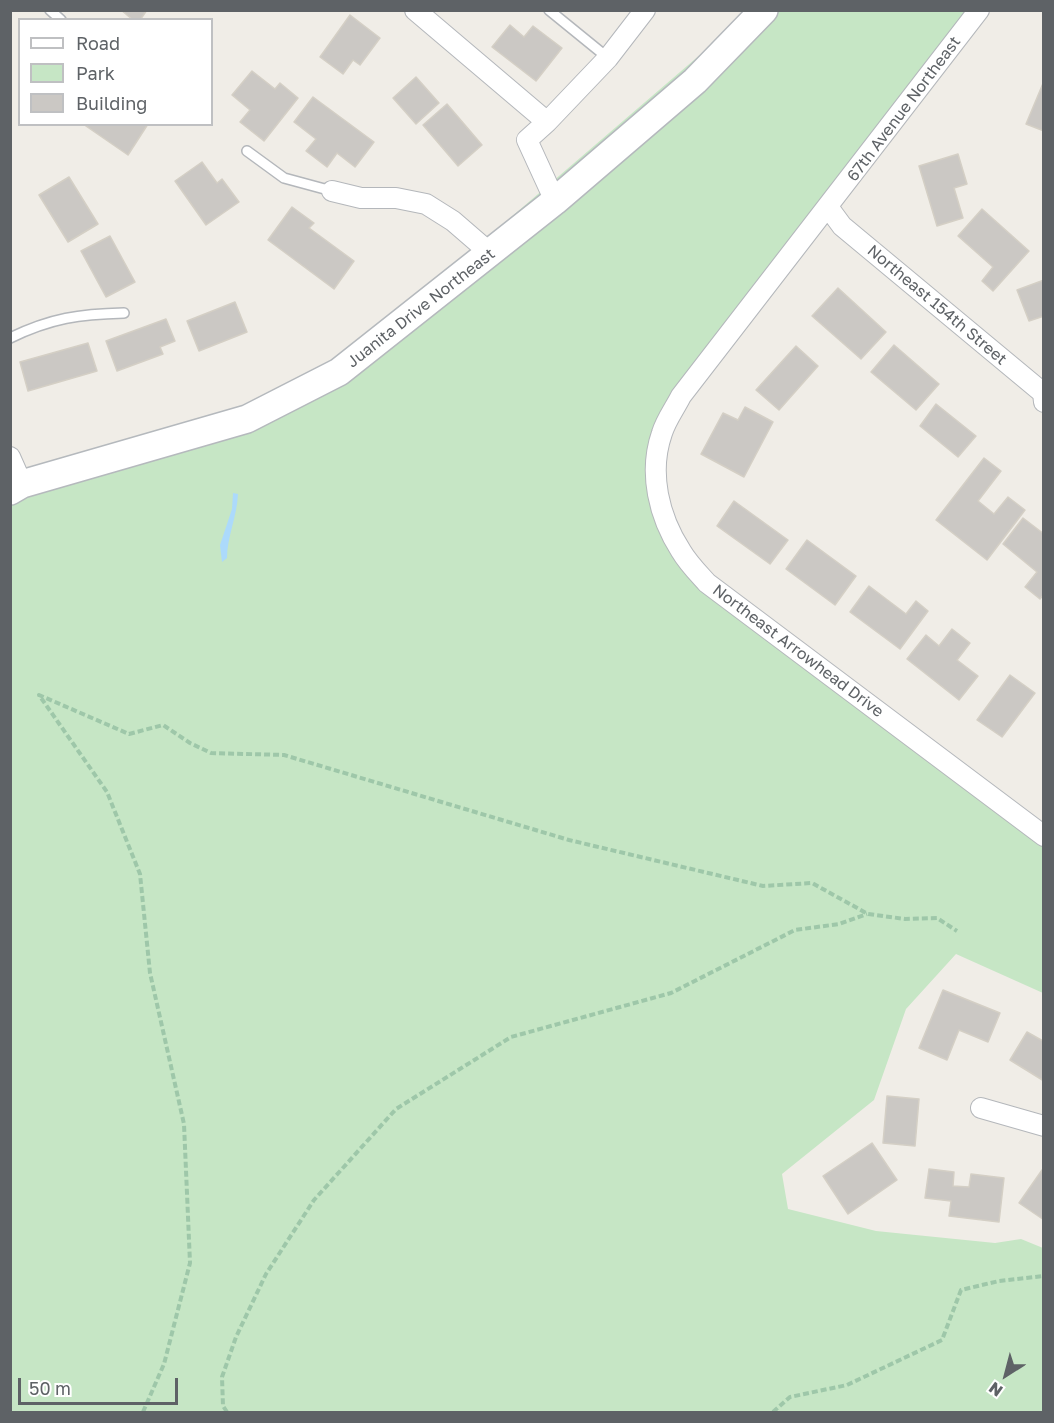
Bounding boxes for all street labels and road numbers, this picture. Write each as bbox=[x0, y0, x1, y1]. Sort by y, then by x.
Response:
street label: 67th Avenue Northeast bbox=[843, 33, 965, 185]
street label: Northeast 154th Street bbox=[863, 241, 1011, 369]
street label: Juanita Drive Northeast bbox=[343, 244, 499, 372]
street label: Northeast Arrowhead Drive bbox=[709, 580, 887, 722]

